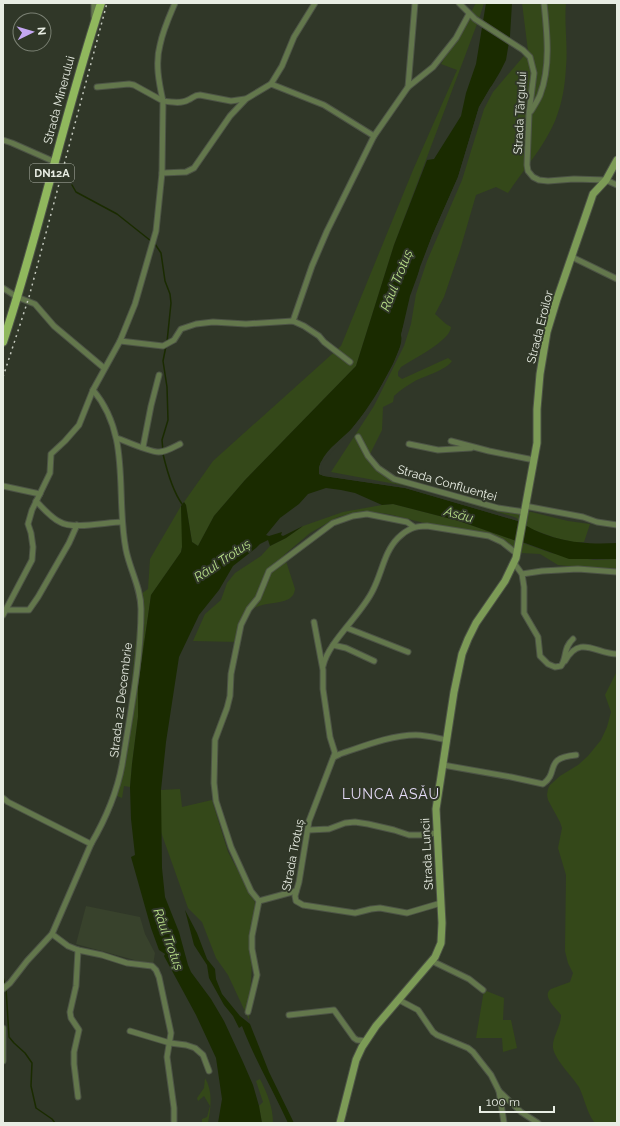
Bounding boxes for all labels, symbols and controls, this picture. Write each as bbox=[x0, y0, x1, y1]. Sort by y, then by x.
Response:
north arrow bbox=[12, 12, 52, 52]
text: N bbox=[35, 26, 48, 36]
street label: Strada Minerului bbox=[41, 54, 77, 146]
street label: Strada Târgului bbox=[511, 71, 529, 155]
road number: DN12A bbox=[30, 164, 74, 182]
water label: Râul Trotuș bbox=[377, 247, 416, 313]
street label: Strada Eroilor bbox=[524, 288, 556, 365]
street label: Strada Confluenței bbox=[396, 462, 498, 504]
water label: Asău bbox=[442, 503, 475, 526]
water label: Râul Trotuș bbox=[191, 536, 253, 585]
street label: Strada 22 Decembrie bbox=[107, 642, 135, 758]
district label: LUNCA ASĂU bbox=[342, 785, 440, 802]
street label: Strada Trotuș bbox=[279, 818, 307, 892]
street label: Strada Luncii bbox=[418, 818, 436, 890]
water label: Râul Trotuș bbox=[150, 906, 187, 972]
scale bar bbox=[480, 1088, 554, 1114]
text: 100 m bbox=[486, 1095, 520, 1109]

